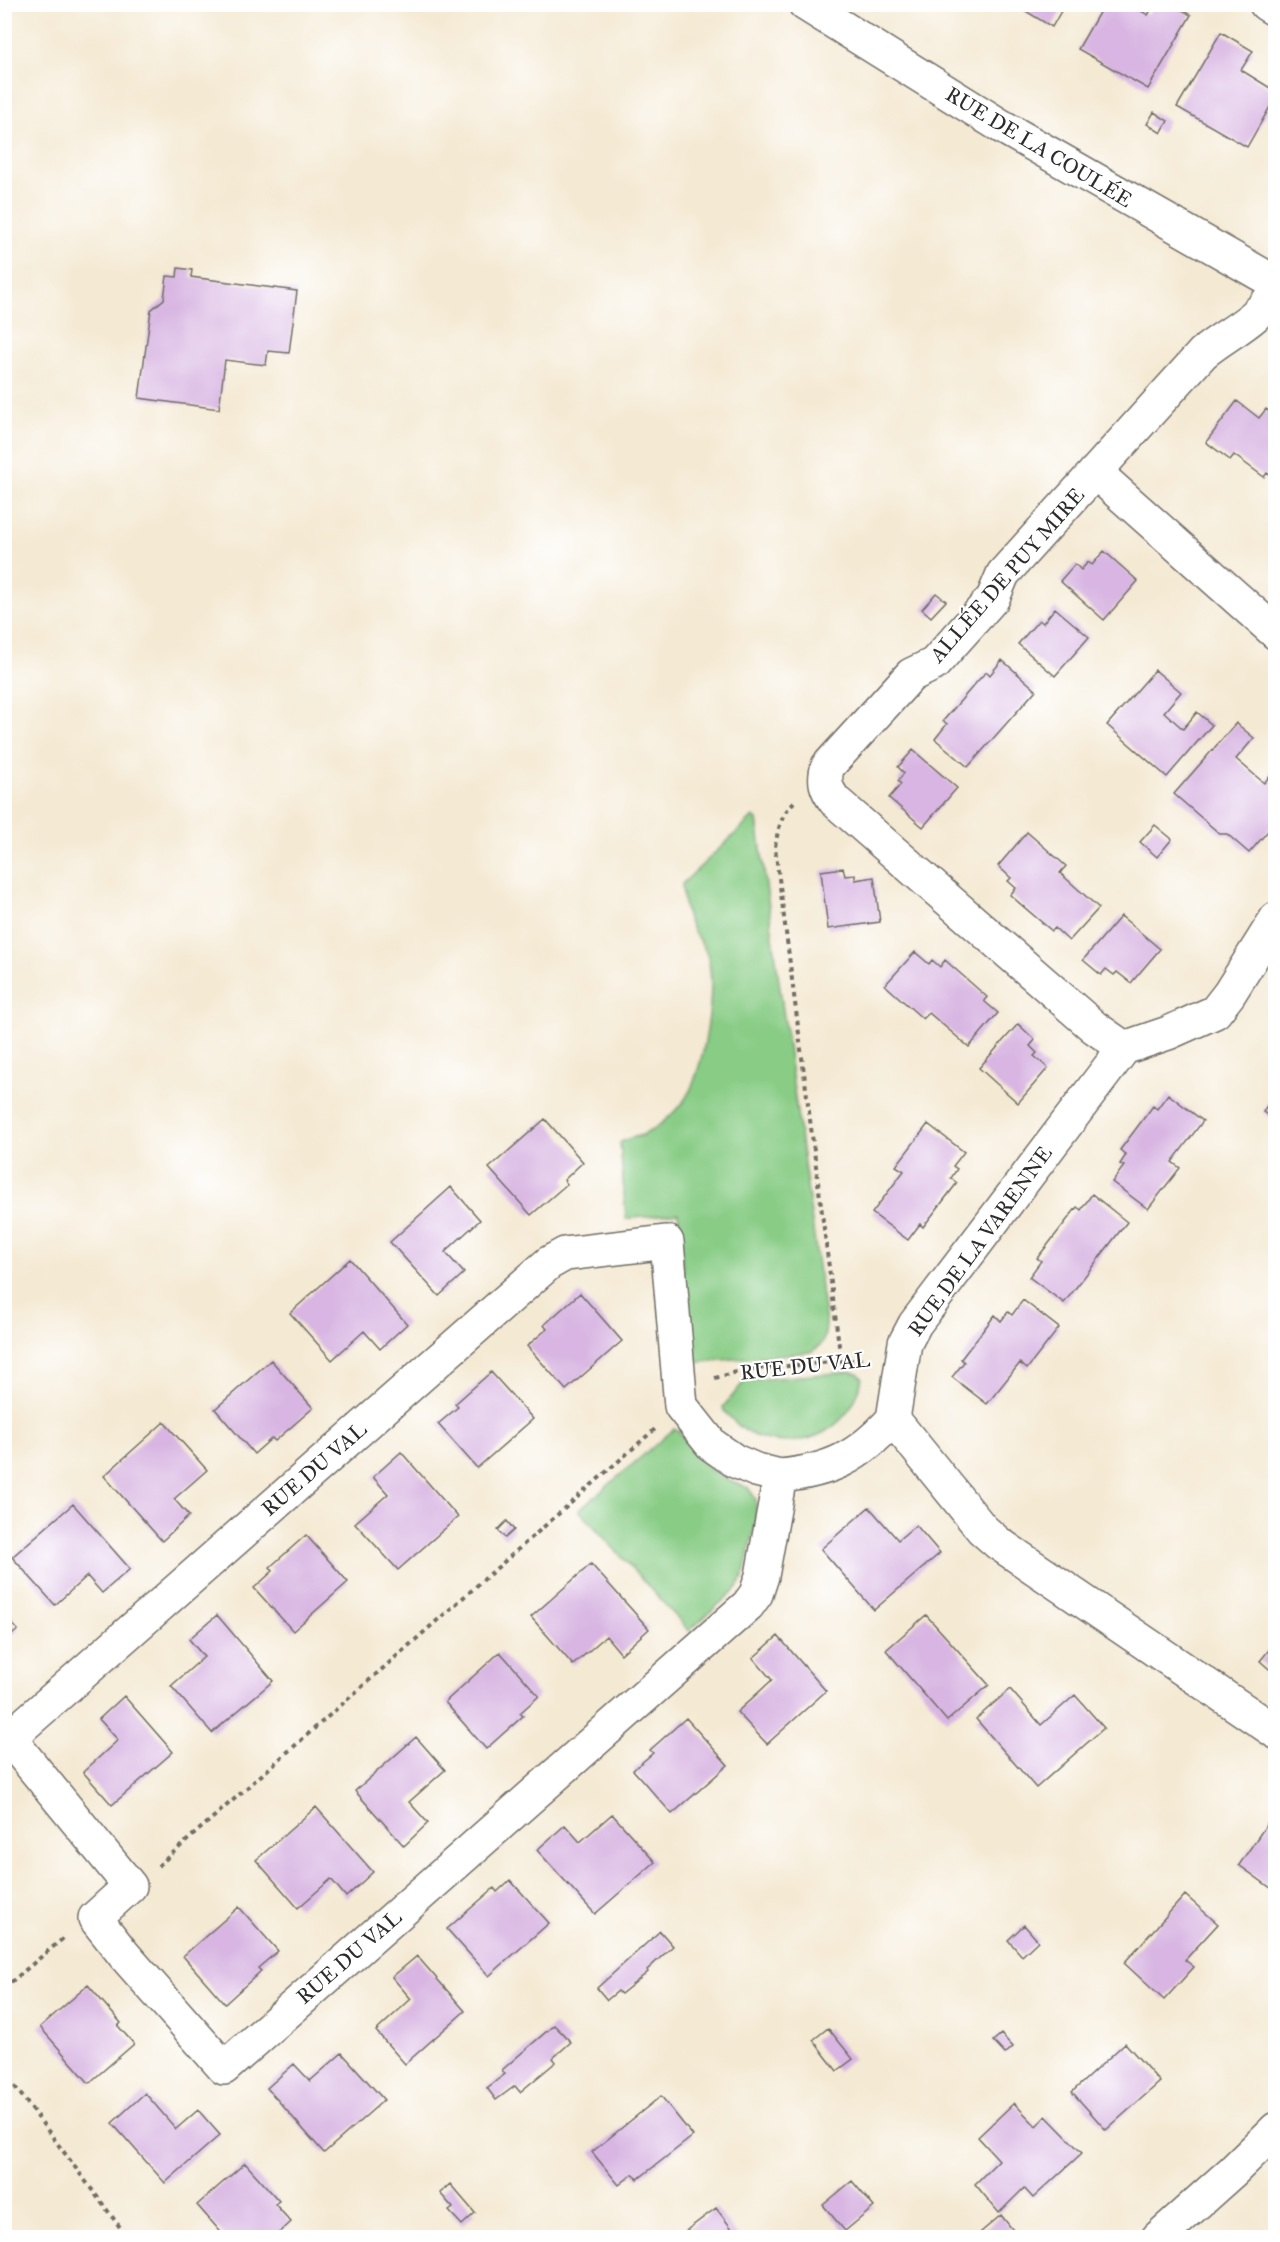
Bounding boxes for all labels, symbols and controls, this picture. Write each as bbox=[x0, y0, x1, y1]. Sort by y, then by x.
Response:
street label: RUE DE LA COULÉE bbox=[941, 80, 1138, 213]
street label: ALLÉE DE PUY MIRE bbox=[923, 482, 1090, 668]
street label: RUE DE LA VARENNE bbox=[902, 1141, 1058, 1341]
street label: RUE DU VAL bbox=[739, 1346, 872, 1386]
street label: RUE DU VAL bbox=[256, 1416, 372, 1522]
street label: RUE DU VAL bbox=[291, 1904, 407, 2010]

